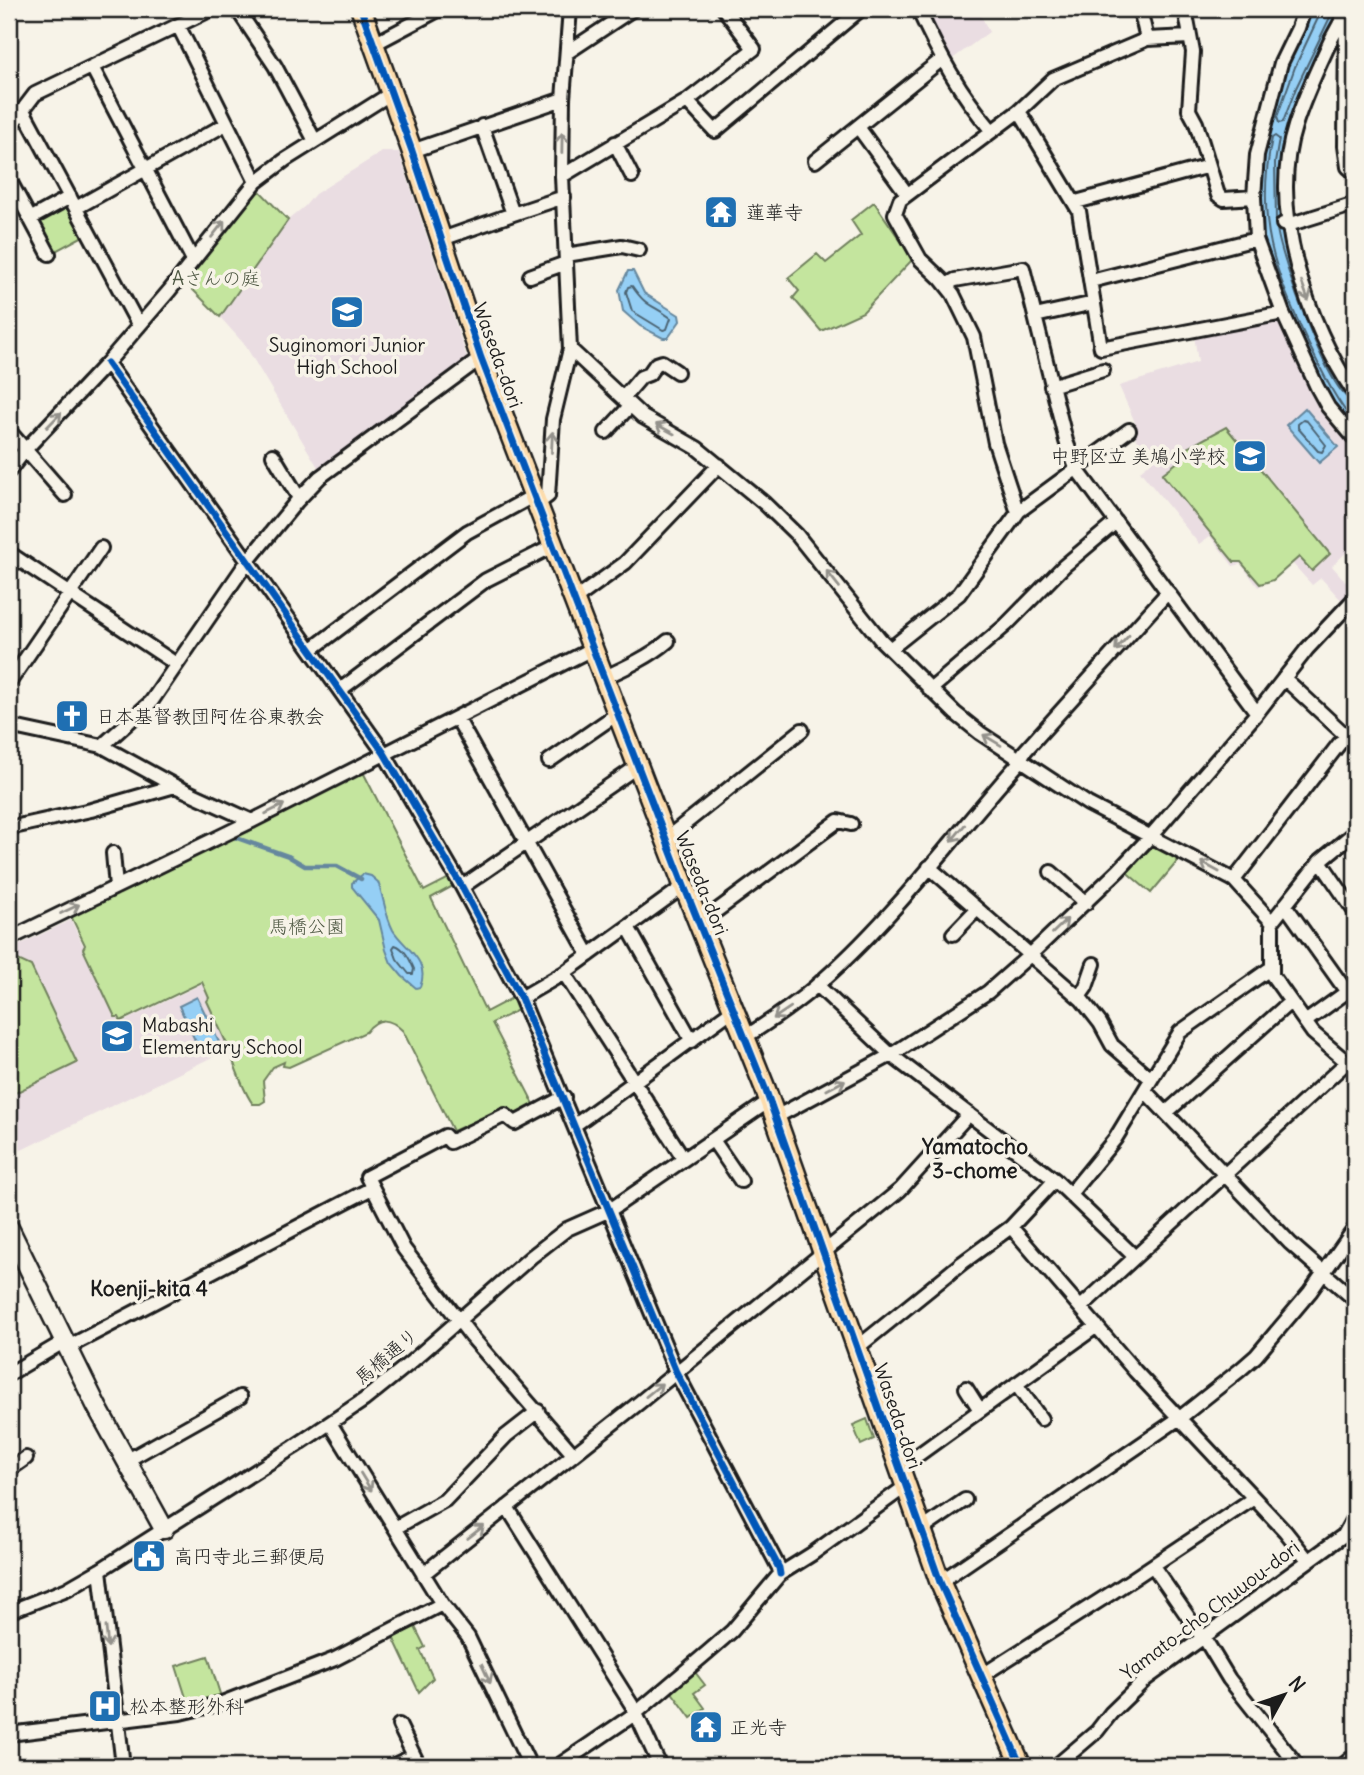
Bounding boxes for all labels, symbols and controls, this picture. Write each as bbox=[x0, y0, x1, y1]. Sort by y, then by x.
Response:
one-way arrow bbox=[556, 132, 569, 155]
temple icon: 蓮華寺 bbox=[702, 193, 740, 231]
place label: 蓮華寺 bbox=[746, 200, 803, 224]
one-way arrow bbox=[210, 220, 225, 238]
park label: Aさんの庭 bbox=[172, 266, 260, 290]
one-way arrow bbox=[1300, 280, 1312, 302]
school or university icon: Suginomori Junior High School bbox=[328, 293, 366, 331]
street label: Waseda-dori bbox=[468, 299, 528, 411]
place label: Suginomori Junior High School bbox=[269, 333, 425, 379]
one-way arrow bbox=[45, 412, 62, 429]
one-way arrow bbox=[655, 422, 675, 436]
one-way arrow bbox=[545, 431, 558, 454]
school or university icon: 中野区立 美鳩小学校 bbox=[1231, 437, 1269, 475]
place label: 中野区立 美鳩小学校 bbox=[1050, 444, 1226, 468]
one-way arrow bbox=[825, 571, 840, 589]
one-way arrow bbox=[1114, 634, 1130, 652]
church icon: 日本基督教団阿佐谷東教会 bbox=[53, 697, 91, 735]
place label: 日本基督教団阿佐谷東教会 bbox=[96, 704, 324, 728]
one-way arrow bbox=[983, 733, 1003, 747]
one-way arrow bbox=[264, 802, 285, 816]
one-way arrow bbox=[950, 823, 965, 841]
street label: Waseda-dori bbox=[670, 827, 734, 939]
one-way arrow bbox=[1200, 860, 1220, 874]
one-way arrow bbox=[59, 902, 80, 915]
park label: 馬橋公園 bbox=[269, 914, 345, 938]
one-way arrow bbox=[1052, 917, 1069, 934]
one-way arrow bbox=[773, 1006, 792, 1020]
place label: Mabashi Elementary School bbox=[142, 1013, 303, 1059]
school or university icon: Mabashi Elementary School bbox=[98, 1017, 136, 1055]
one-way arrow bbox=[825, 1078, 846, 1091]
district label: Yamatocho 3-chome bbox=[921, 1133, 1028, 1184]
district label: Koenji-kita 4 bbox=[90, 1275, 208, 1302]
street label: 馬橋通り bbox=[349, 1322, 423, 1390]
street label: Waseda-dori bbox=[869, 1360, 927, 1472]
one-way arrow bbox=[645, 1382, 663, 1398]
one-way arrow bbox=[359, 1471, 373, 1491]
one-way arrow bbox=[467, 1524, 485, 1539]
street label: Yamato-cho Chuuou-dori bbox=[1116, 1535, 1304, 1685]
public building icon: 高円寺北三郵便局 bbox=[130, 1537, 168, 1575]
place label: 高円寺北三郵便局 bbox=[174, 1544, 326, 1568]
one-way arrow bbox=[101, 1626, 114, 1648]
north arrow bbox=[1248, 1660, 1318, 1730]
one-way arrow bbox=[480, 1663, 494, 1684]
text: N bbox=[1284, 1671, 1310, 1697]
hospital icon: 松本整形外科 bbox=[86, 1687, 124, 1725]
place label: 松本整形外科 bbox=[130, 1694, 244, 1718]
temple icon: 正光寺 bbox=[687, 1708, 725, 1746]
place label: 正光寺 bbox=[730, 1715, 787, 1739]

